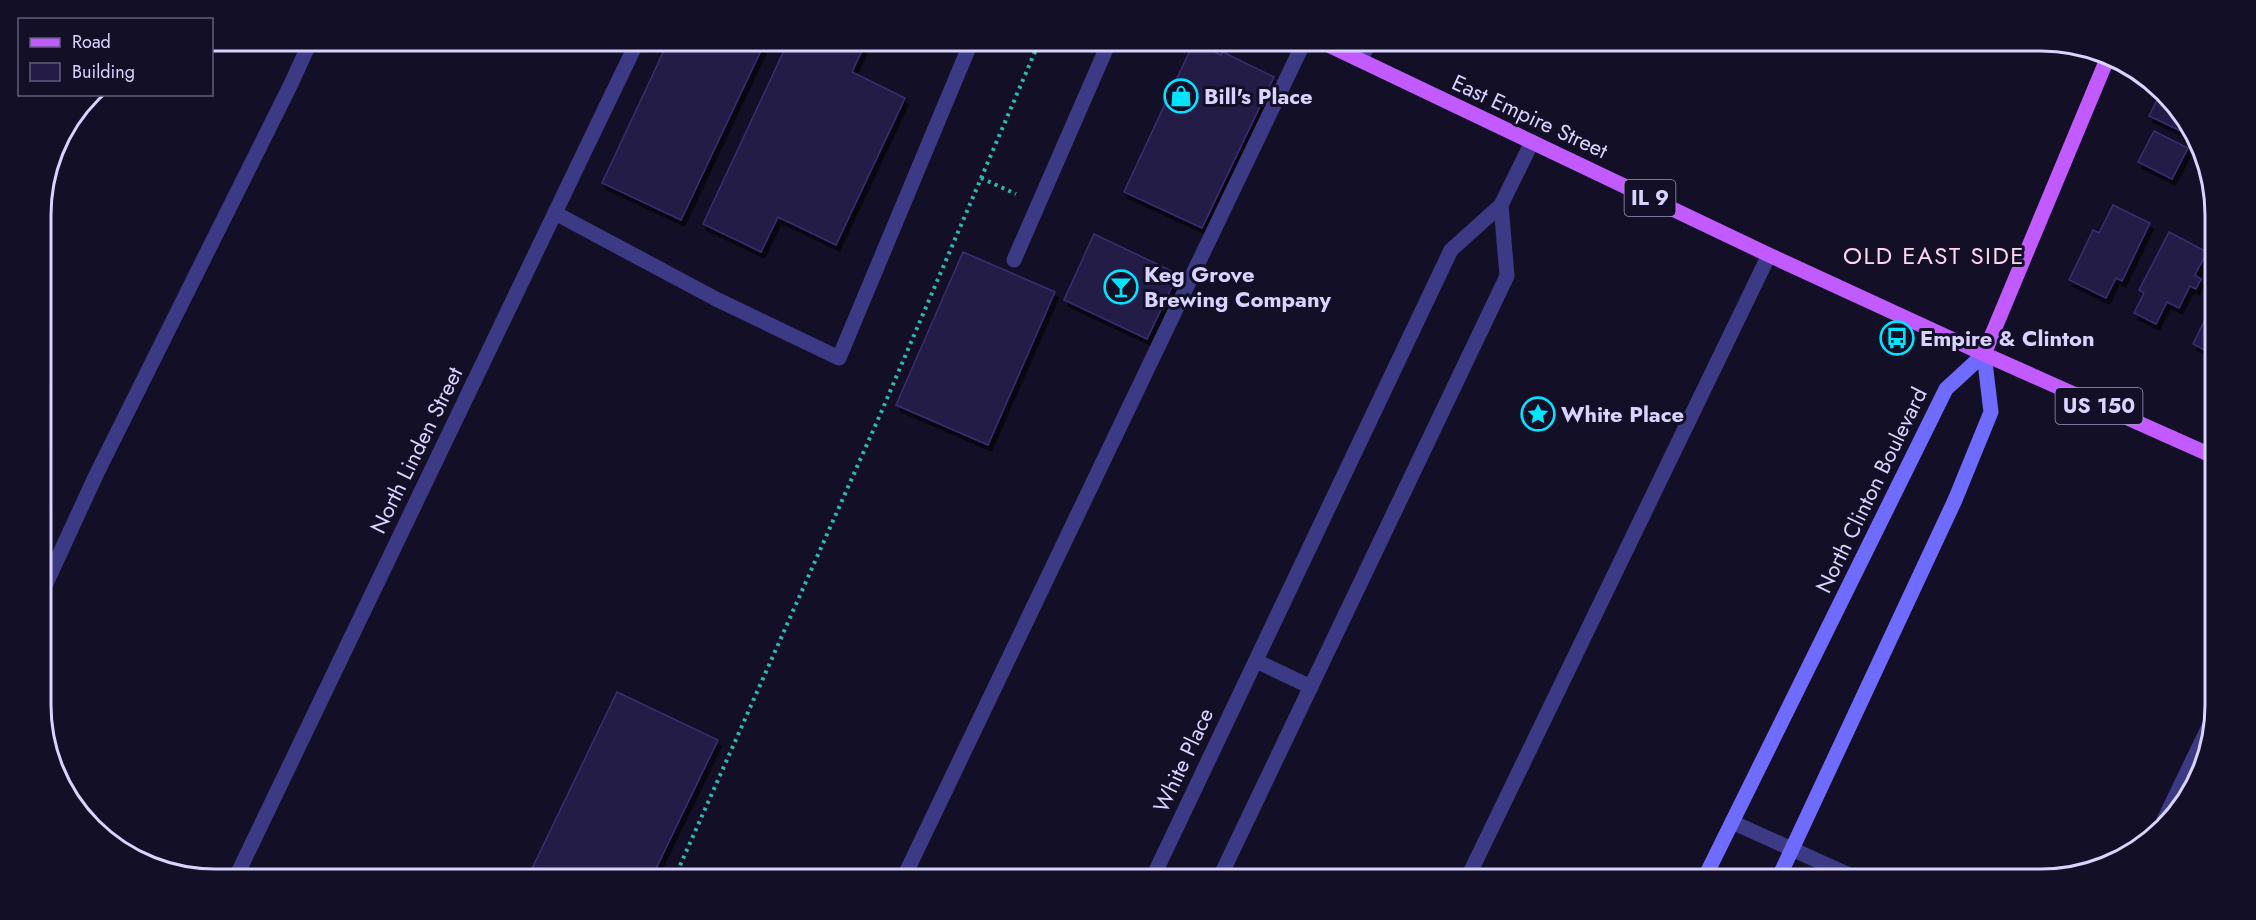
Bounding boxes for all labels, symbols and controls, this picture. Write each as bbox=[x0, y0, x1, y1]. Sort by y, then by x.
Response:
legend bbox=[18, 18, 213, 96]
text: Road bbox=[72, 29, 111, 55]
text: Building bbox=[72, 59, 135, 85]
street label: East Empire Street bbox=[1447, 66, 1614, 166]
shop icon: Bill's Place bbox=[1163, 78, 1199, 114]
place label: Bill's Place bbox=[1204, 80, 1313, 112]
road number: IL 9 bbox=[1624, 180, 1676, 216]
district label: OLD EAST SIDE bbox=[1843, 238, 2025, 273]
place label: Keg Grove Brewing Company bbox=[1144, 258, 1331, 315]
bar icon: Keg Grove Brewing Company bbox=[1103, 269, 1139, 305]
bus stop icon: Empire & Clinton bbox=[1879, 320, 1915, 356]
place label: Empire & Clinton bbox=[1920, 322, 2095, 354]
street label: North Linden Street bbox=[362, 361, 471, 539]
street label: North Clinton Boulevard bbox=[1807, 382, 1935, 598]
road number: US 150 bbox=[2056, 388, 2142, 424]
place icon: White Place bbox=[1520, 396, 1556, 432]
place label: White Place bbox=[1561, 398, 1684, 430]
street label: White Place bbox=[1145, 703, 1221, 817]

